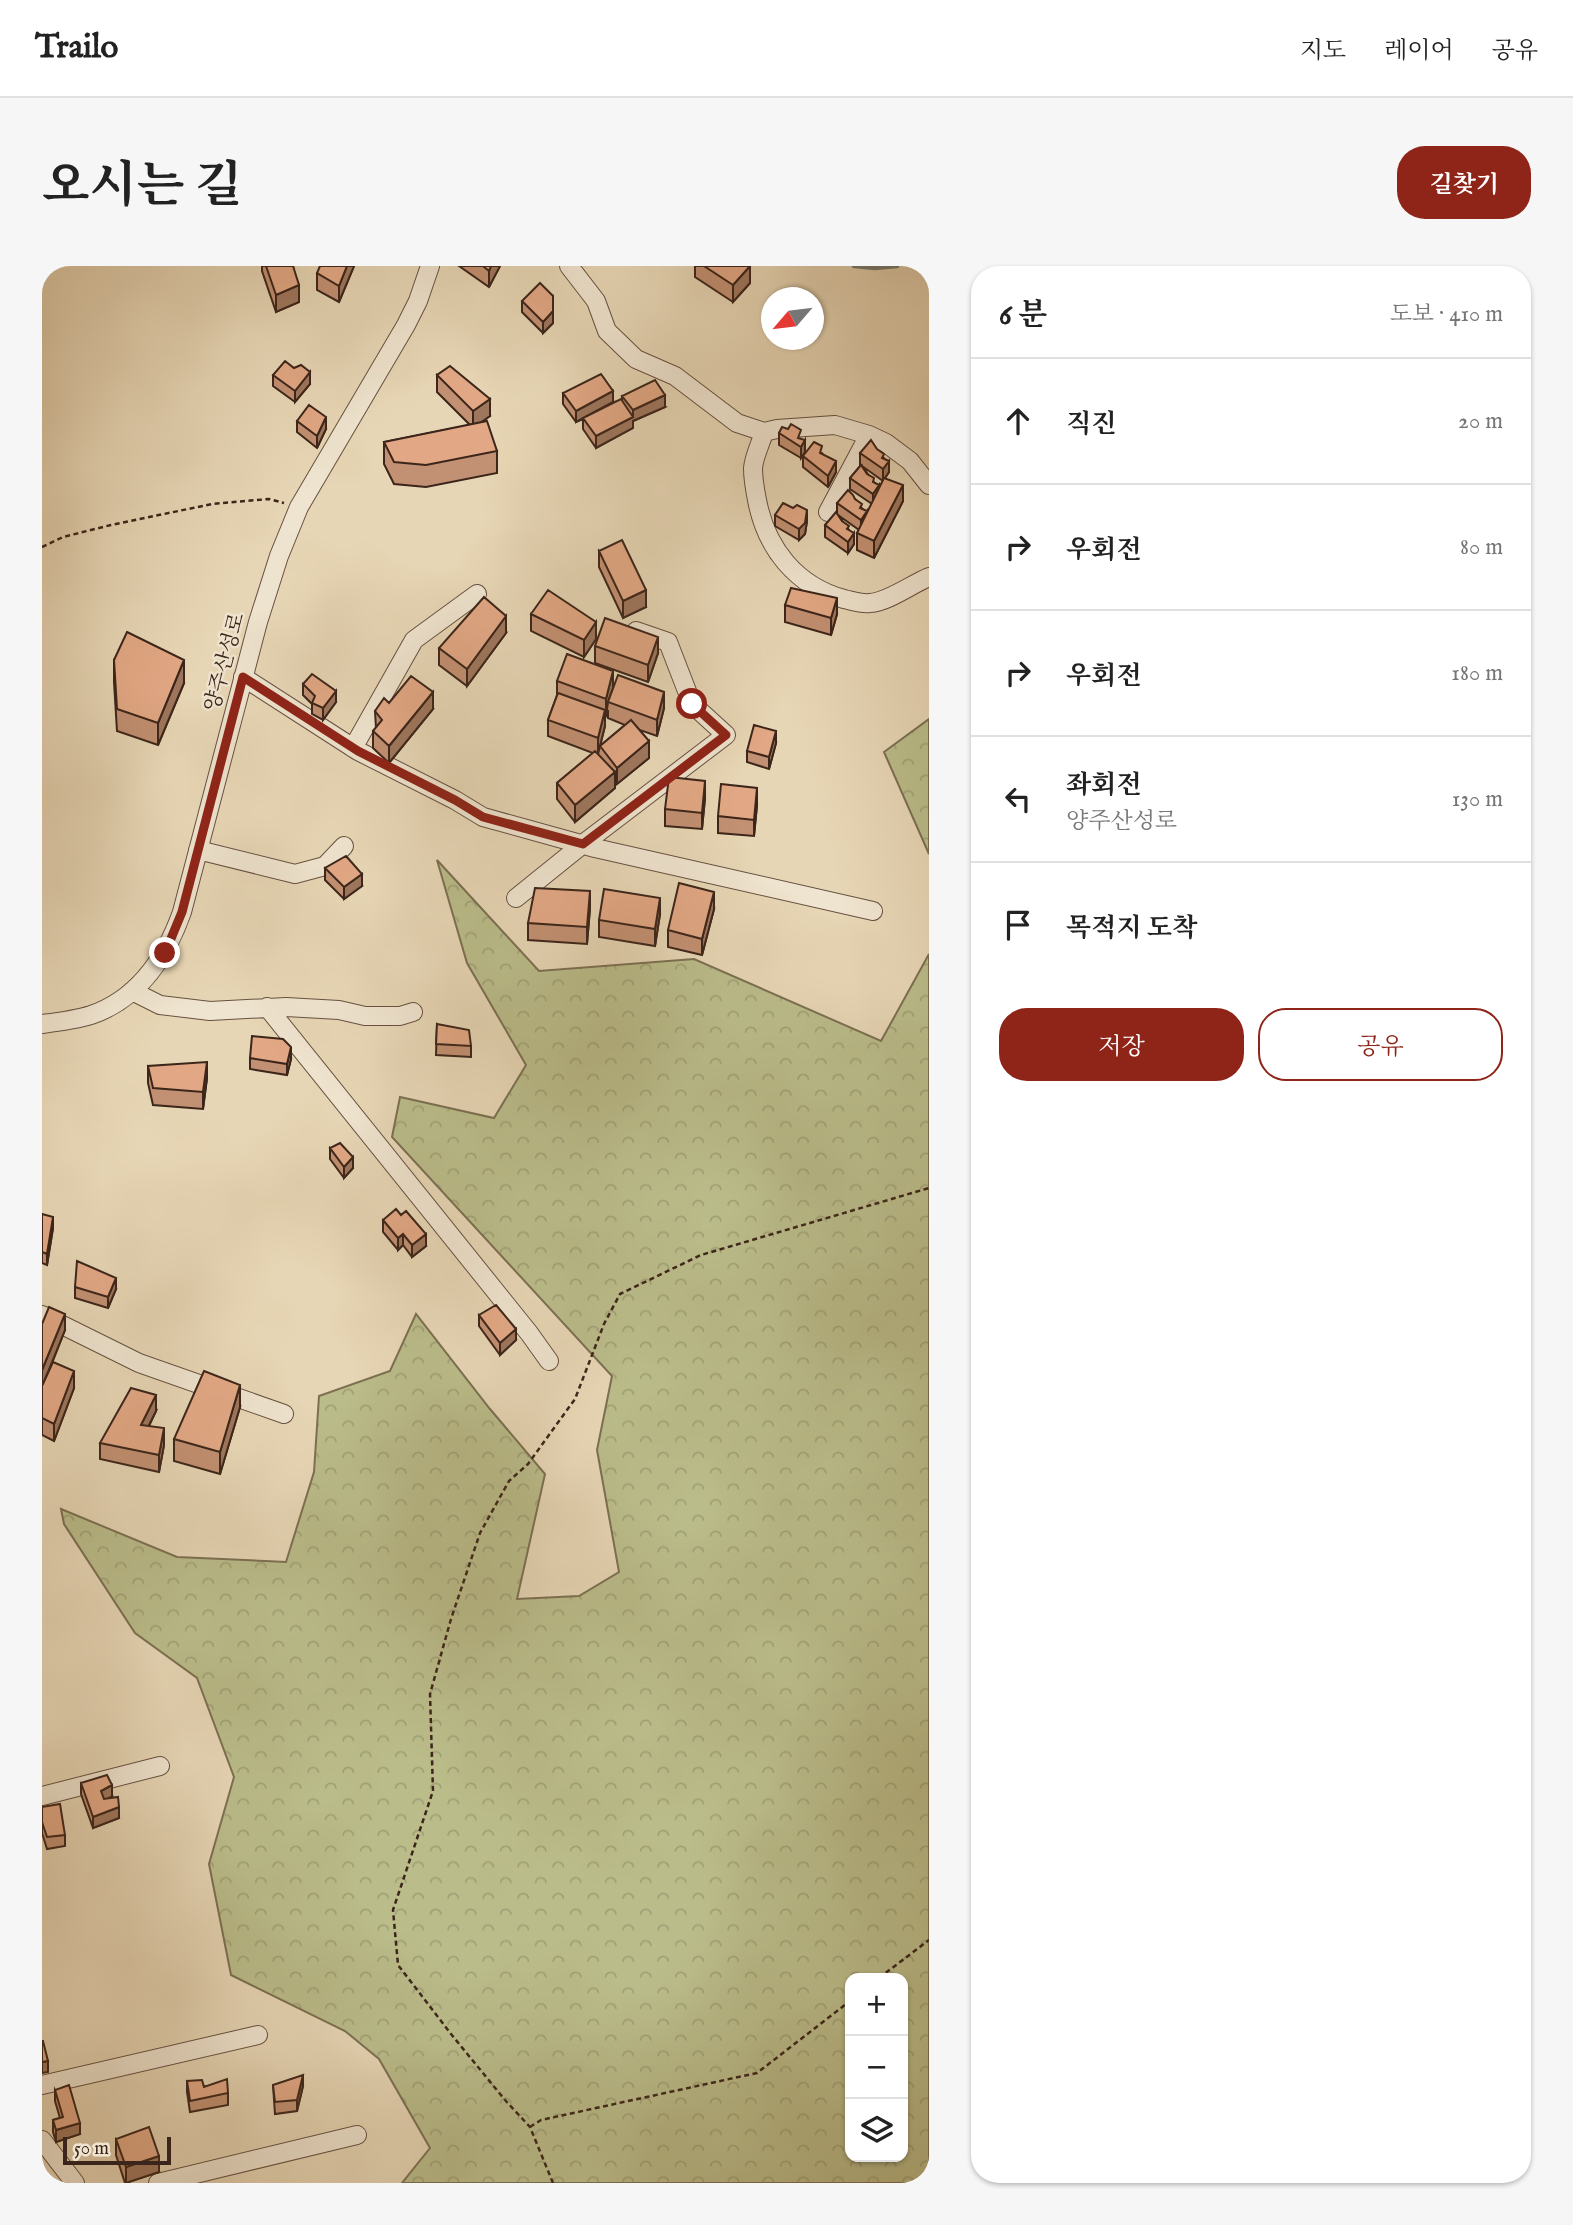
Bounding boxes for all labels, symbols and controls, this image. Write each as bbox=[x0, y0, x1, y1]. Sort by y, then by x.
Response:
text: Trailo bbox=[35, 27, 118, 69]
text: 지도 bbox=[1300, 36, 1346, 67]
text: 레이어 bbox=[1384, 36, 1454, 67]
text: 공유 bbox=[1492, 36, 1538, 67]
button: 길찾기 bbox=[1397, 146, 1531, 219]
text: 오시는 길 bbox=[42, 157, 242, 219]
north arrow bbox=[761, 287, 824, 350]
text: 6 분 bbox=[999, 297, 1047, 335]
text: 도보 · 410 m bbox=[1390, 300, 1503, 329]
icon: ahead bbox=[999, 402, 1037, 440]
text: 20 m bbox=[1458, 407, 1503, 436]
text: 직진 bbox=[1066, 408, 1116, 441]
icon: right bbox=[999, 528, 1037, 566]
text: 80 m bbox=[1460, 533, 1503, 562]
text: 우회전 bbox=[1066, 534, 1141, 567]
street label: 양주산성로 bbox=[199, 610, 252, 715]
icon: right bbox=[999, 654, 1037, 692]
text: 180 m bbox=[1451, 659, 1503, 688]
text: 우회전 bbox=[1066, 660, 1141, 693]
route start bbox=[676, 688, 707, 719]
text: 좌회전 bbox=[1066, 769, 1141, 802]
icon: left bbox=[999, 780, 1037, 818]
text: 130 m bbox=[1452, 785, 1503, 814]
text: 양주산성로 bbox=[1066, 807, 1177, 836]
icon: arrive bbox=[999, 906, 1037, 944]
text: 목적지 도착 bbox=[1066, 912, 1197, 945]
route end bbox=[149, 937, 180, 968]
button: 저장 bbox=[999, 1008, 1244, 1081]
button: 공유 bbox=[1258, 1008, 1503, 1081]
map controls bbox=[845, 1973, 908, 2162]
button: + bbox=[845, 1973, 908, 2036]
button: − bbox=[845, 2036, 908, 2099]
button: layers bbox=[845, 2099, 908, 2162]
scale bar bbox=[63, 2134, 172, 2166]
text: 50 m bbox=[74, 2137, 109, 2161]

